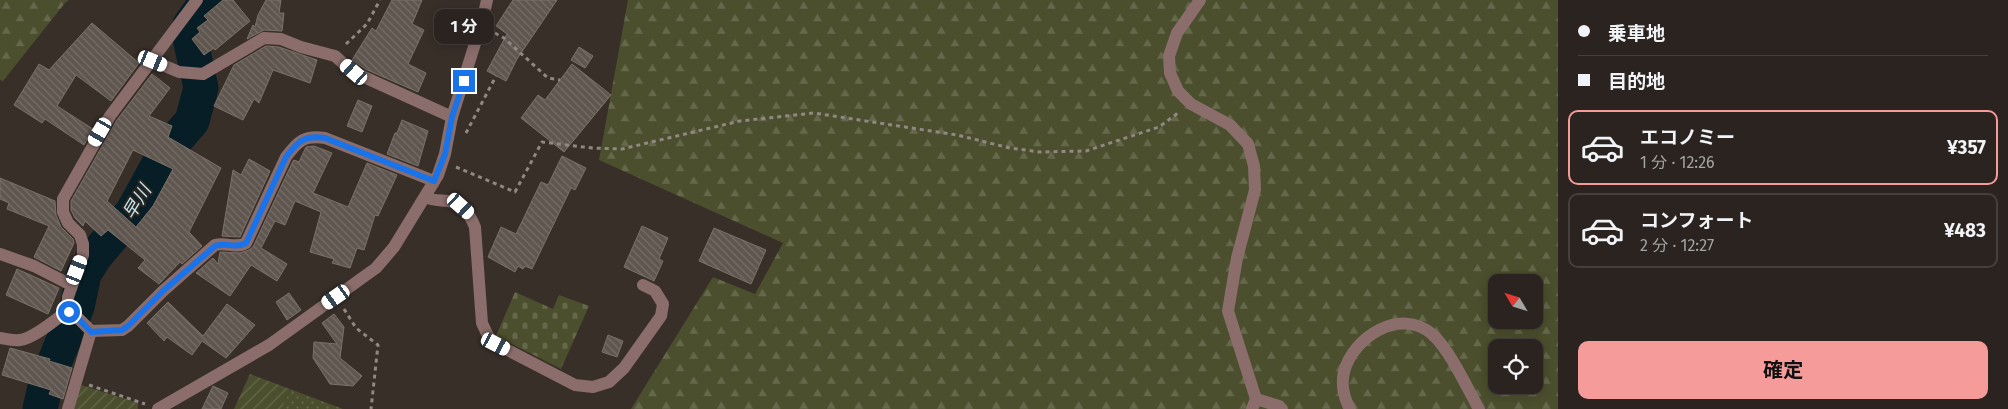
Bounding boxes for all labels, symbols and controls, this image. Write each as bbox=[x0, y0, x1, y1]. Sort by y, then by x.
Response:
callout: 1 分 bbox=[434, 8, 494, 44]
text: 1 分 bbox=[450, 17, 478, 36]
text: 乗車地 bbox=[1608, 22, 1665, 45]
car bbox=[136, 48, 169, 74]
car bbox=[337, 56, 370, 88]
route end bbox=[453, 70, 475, 92]
text: 目的地 bbox=[1608, 70, 1665, 93]
car bbox=[86, 115, 113, 149]
icon: car bbox=[1580, 125, 1625, 170]
text: エコノミー bbox=[1640, 126, 1735, 149]
text: ¥357 bbox=[1947, 136, 1986, 159]
text: 1 分 · 12:26 bbox=[1640, 153, 1715, 172]
water label: 早川 bbox=[118, 179, 157, 223]
car bbox=[444, 190, 477, 222]
icon: car bbox=[1580, 208, 1625, 253]
text: コンフォート bbox=[1640, 209, 1753, 232]
text: ¥483 bbox=[1944, 219, 1986, 242]
text: 2 分 · 12:27 bbox=[1640, 236, 1714, 255]
car bbox=[64, 253, 89, 287]
north arrow bbox=[1488, 274, 1542, 329]
map controls bbox=[1488, 274, 1543, 394]
car bbox=[319, 282, 352, 312]
route start bbox=[58, 301, 80, 323]
car bbox=[479, 331, 512, 357]
button: locate bbox=[1488, 339, 1543, 394]
button: 確定 bbox=[1578, 341, 1988, 399]

